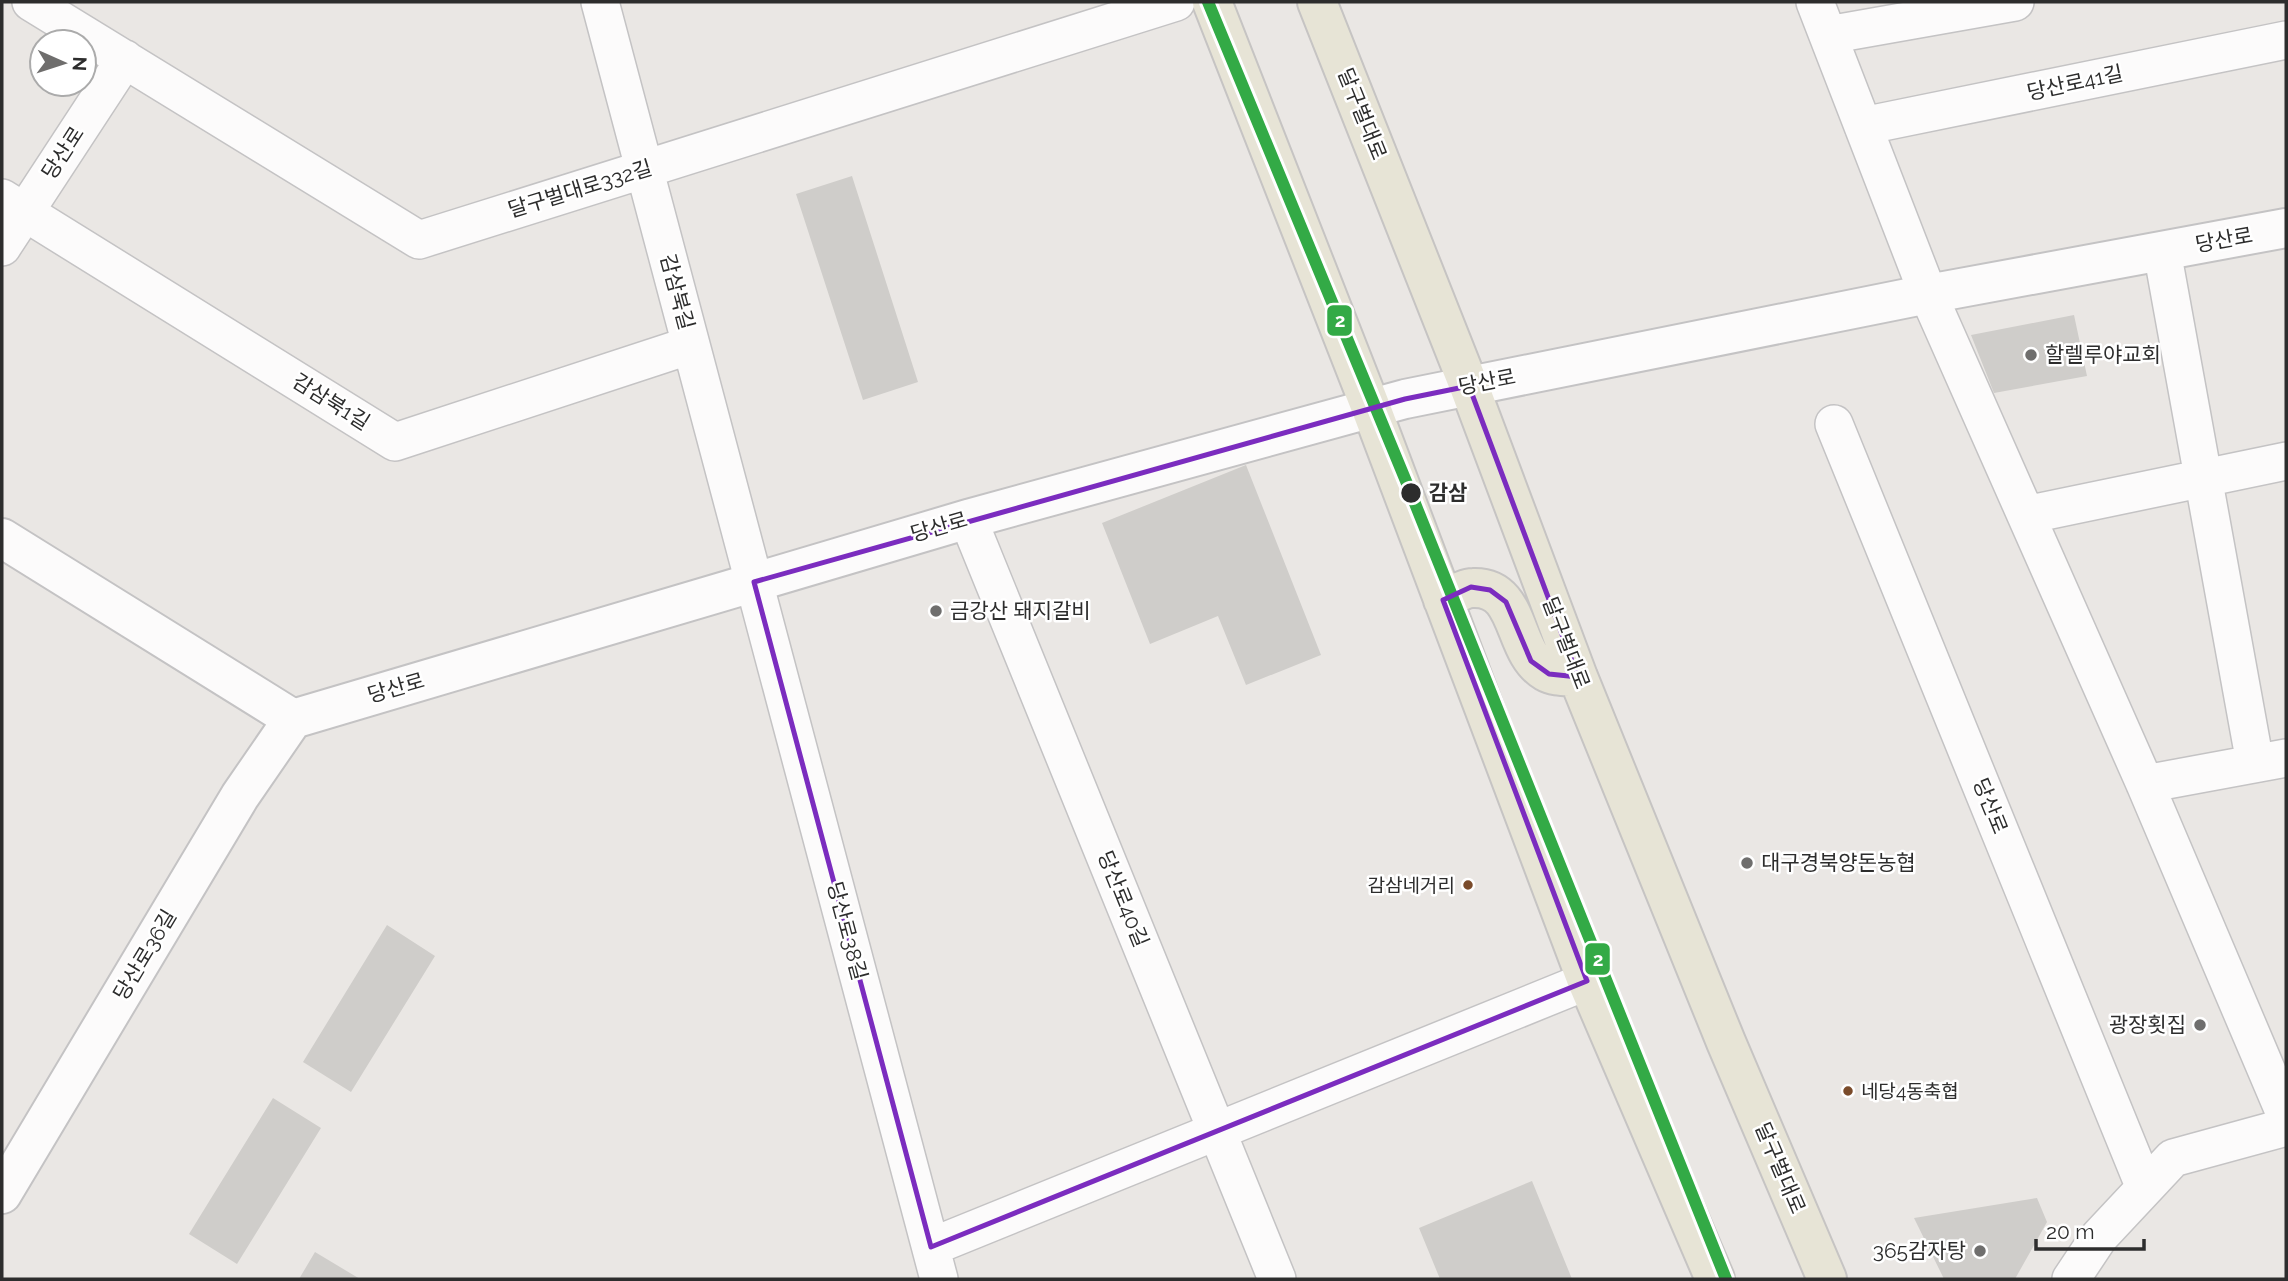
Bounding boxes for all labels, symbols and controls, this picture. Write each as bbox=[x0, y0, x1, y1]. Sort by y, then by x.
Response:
north arrow bbox=[28, 28, 98, 98]
text: N bbox=[69, 56, 91, 72]
street label: 당산로41길 bbox=[2024, 60, 2125, 105]
street label: 달구벌대로 bbox=[1333, 64, 1392, 163]
street label: 당산로 bbox=[36, 122, 89, 184]
street label: 달구벌대로332길 bbox=[505, 155, 655, 222]
street label: 당산로 bbox=[2193, 222, 2255, 257]
street label: 감삼북길 bbox=[655, 251, 700, 332]
line badge: 2 bbox=[1326, 304, 1353, 337]
text: 2 bbox=[1335, 309, 1345, 331]
place label: 할렐루야교회 bbox=[2045, 342, 2161, 367]
marker: 할렐루야교회 bbox=[2023, 347, 2039, 363]
street label: 당산로 bbox=[1456, 364, 1518, 399]
street label: 감삼북1길 bbox=[288, 368, 374, 435]
place label: 감삼 bbox=[1429, 480, 1468, 505]
marker: 감삼 bbox=[1399, 481, 1423, 505]
street label: 당산로 bbox=[908, 507, 970, 547]
street label: 달구벌대로 bbox=[1537, 593, 1595, 692]
place label: 금강산 돼지갈비 bbox=[950, 598, 1091, 623]
marker: 금강산 돼지갈비 bbox=[928, 603, 944, 619]
street label: 당산로 bbox=[365, 668, 427, 708]
street label: 당산로 bbox=[1968, 774, 2013, 837]
street label: 당산로40길 bbox=[1093, 847, 1154, 951]
place label: 대구경북양돈농협 bbox=[1761, 850, 1916, 875]
marker: 대구경북양돈농협 bbox=[1739, 855, 1755, 871]
place label: 감삼네거리 bbox=[1368, 874, 1455, 896]
marker: 감삼네거리 bbox=[1461, 878, 1475, 892]
street label: 당산로38길 bbox=[822, 879, 873, 983]
street label: 당산로36길 bbox=[108, 905, 181, 1005]
line badge: 2 bbox=[1584, 942, 1611, 976]
text: 2 bbox=[1593, 948, 1603, 970]
place label: 광장횟집 bbox=[2109, 1012, 2186, 1037]
marker: 광장횟집 bbox=[2192, 1017, 2208, 1033]
place label: 네당4동축협 bbox=[1861, 1080, 1959, 1102]
marker: 네당4동축협 bbox=[1841, 1084, 1855, 1098]
street label: 달구벌대로 bbox=[1750, 1118, 1811, 1217]
scale bar bbox=[2036, 1208, 2144, 1252]
text: 20 m bbox=[2046, 1219, 2094, 1244]
place label: 365감자탕 bbox=[1873, 1238, 1966, 1263]
marker: 365감자탕 bbox=[1972, 1243, 1988, 1259]

